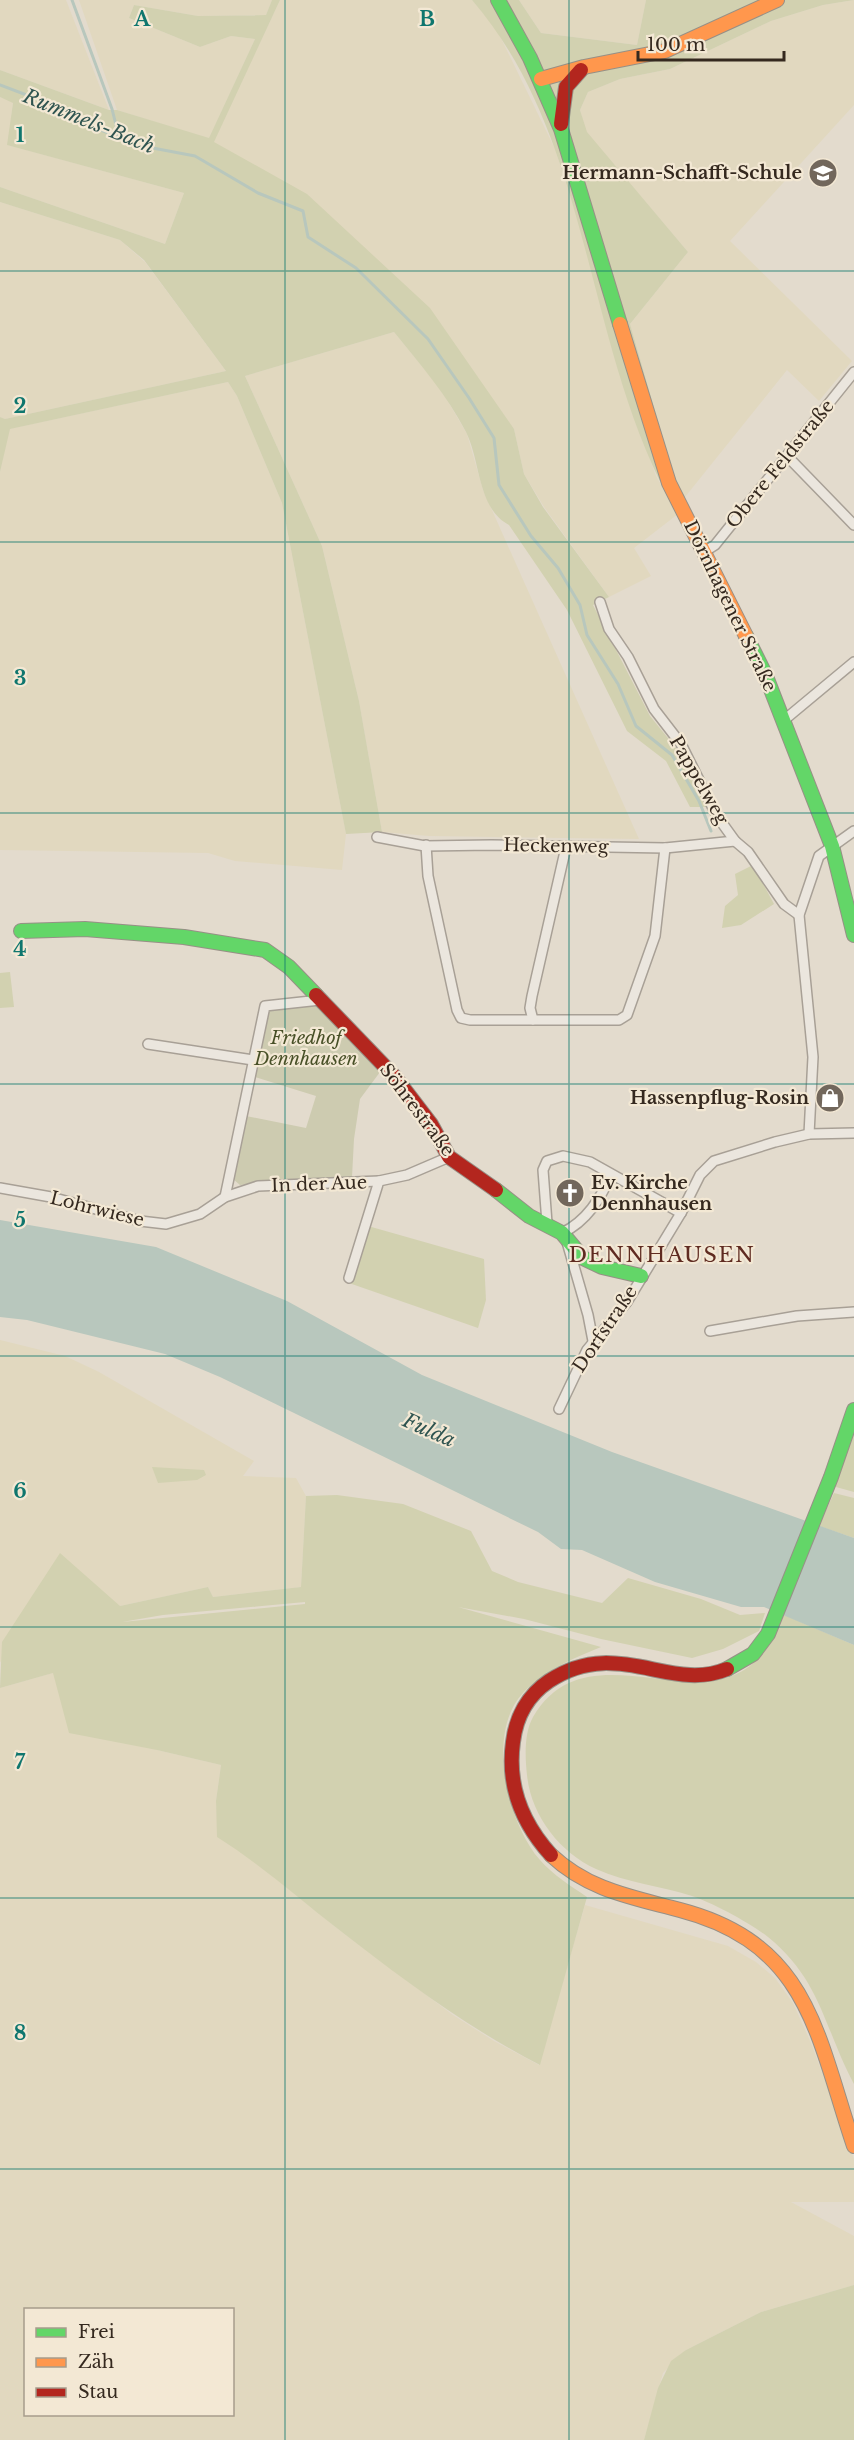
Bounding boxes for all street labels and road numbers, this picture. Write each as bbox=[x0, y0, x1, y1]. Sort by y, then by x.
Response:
street label: Obere Feldstraße bbox=[721, 395, 839, 533]
street label: Dörnhagener Straße bbox=[679, 517, 781, 695]
street label: Pappelweg bbox=[665, 732, 733, 828]
street label: Heckenweg bbox=[503, 834, 609, 858]
street label: Söhrestraße bbox=[375, 1059, 459, 1161]
street label: In der Aue bbox=[271, 1171, 367, 1197]
street label: Lohrwiese bbox=[48, 1187, 146, 1231]
street label: Dorfstraße bbox=[568, 1281, 642, 1377]

